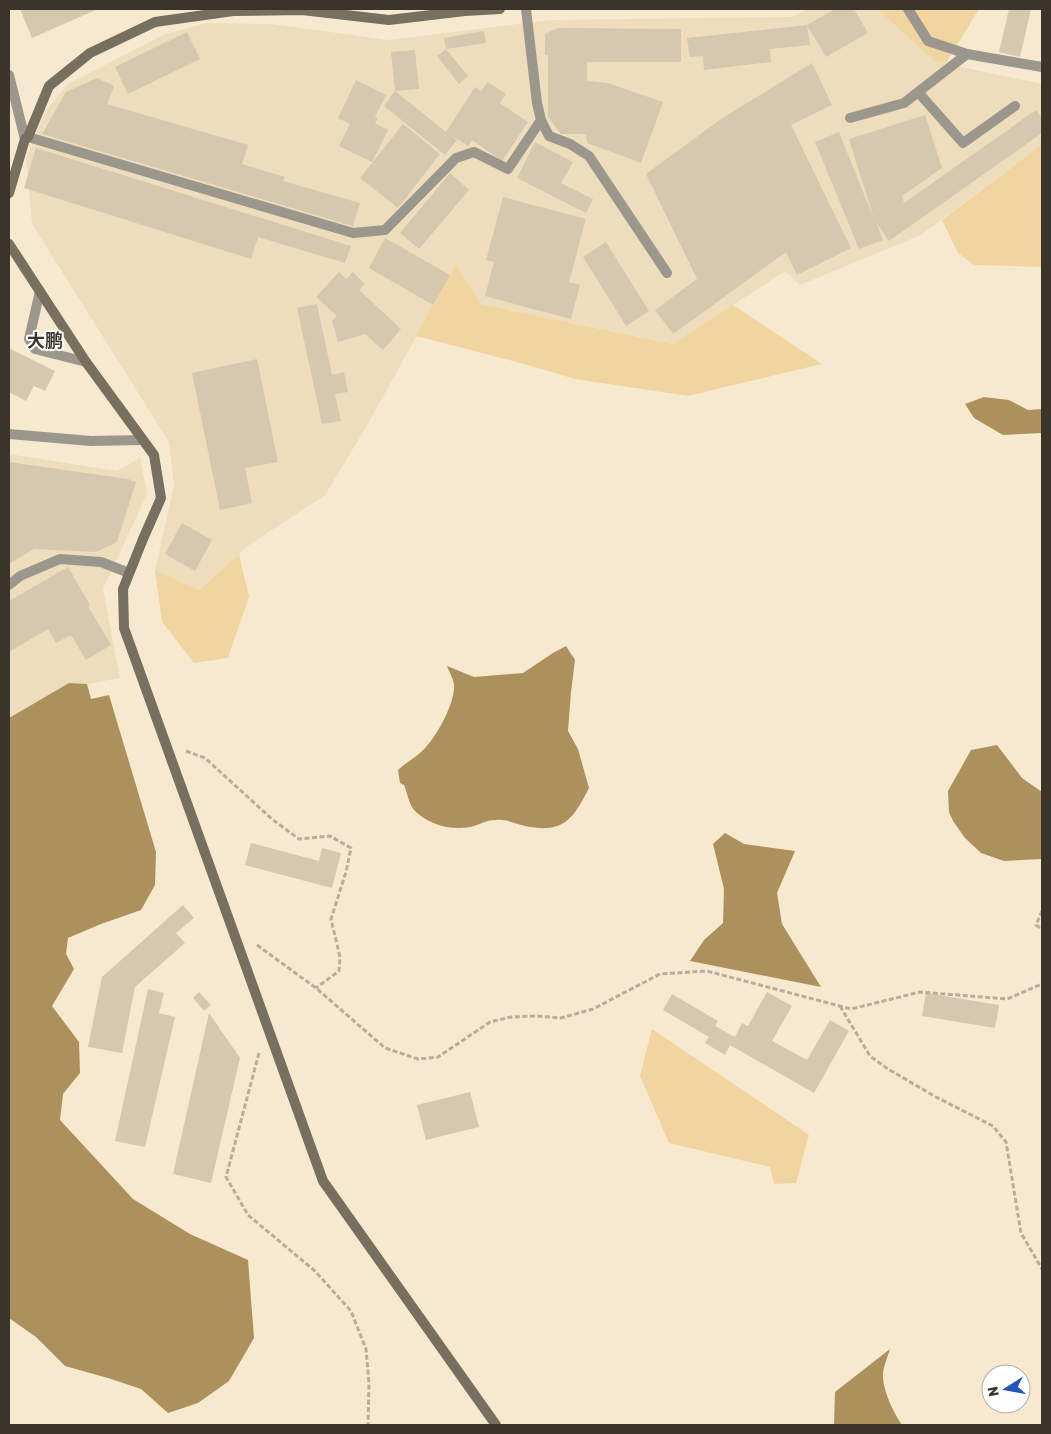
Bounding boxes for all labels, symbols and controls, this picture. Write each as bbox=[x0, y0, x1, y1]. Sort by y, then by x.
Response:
district label: 大鹏 bbox=[27, 330, 63, 352]
north arrow bbox=[981, 1364, 1031, 1414]
text: N bbox=[984, 1385, 1003, 1398]

